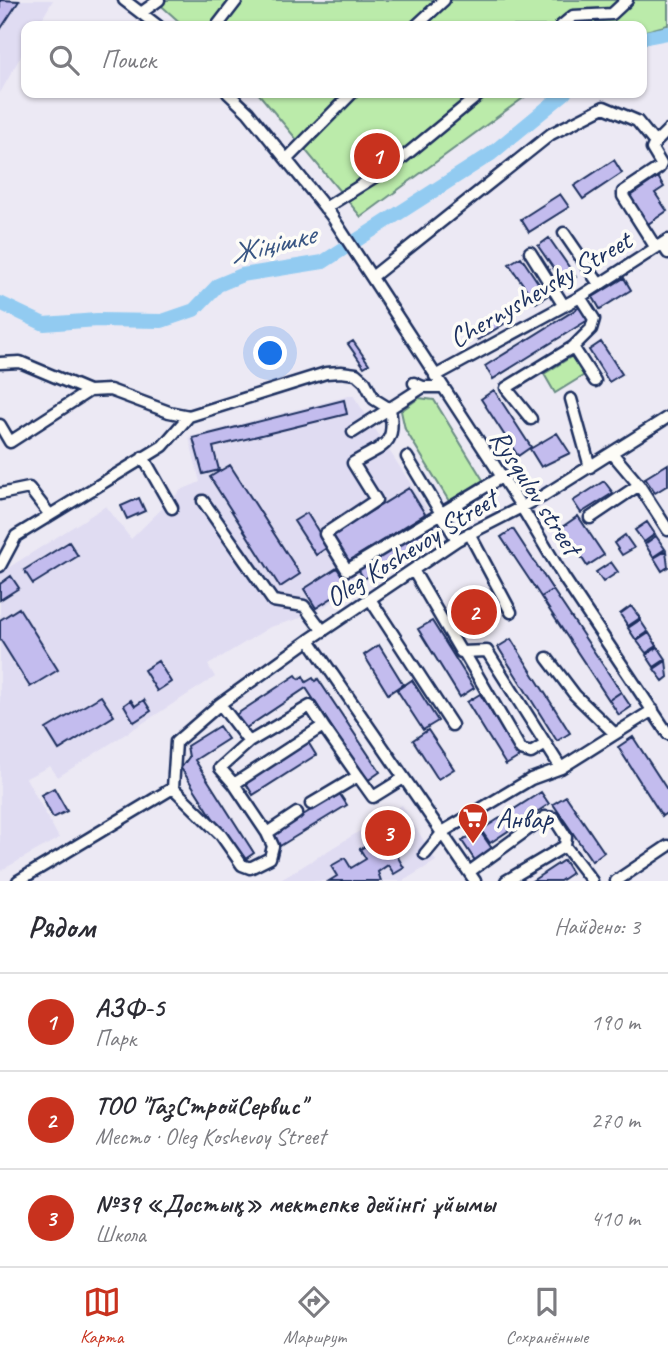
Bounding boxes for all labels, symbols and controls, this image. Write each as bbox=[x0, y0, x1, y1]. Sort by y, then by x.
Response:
search box bbox=[21, 21, 647, 98]
icon: search bbox=[45, 41, 83, 79]
text: Поиск bbox=[101, 43, 156, 76]
pin: 1 bbox=[354, 130, 400, 182]
water label: Жіңішке bbox=[226, 214, 323, 273]
street label: Chernyshevsky Street bbox=[443, 221, 640, 355]
your location bbox=[253, 336, 287, 370]
street label: Rysqulov street bbox=[482, 423, 592, 564]
street label: Oleg Koshevoy Street bbox=[319, 479, 506, 615]
pin: 2 bbox=[451, 586, 497, 638]
supermarket icon: Анвар bbox=[456, 801, 490, 845]
place label: Анвар bbox=[496, 801, 555, 836]
pin: 3 bbox=[365, 807, 411, 859]
text: Рядом bbox=[28, 908, 95, 946]
text: Найдено: 3 bbox=[554, 912, 640, 941]
text: АЗФ-5 bbox=[95, 991, 164, 1024]
text: 1 bbox=[46, 1008, 56, 1037]
text: 190 m bbox=[591, 1008, 640, 1037]
text: Парк bbox=[95, 1024, 136, 1053]
text: ТОО "ГазСтройСервис" bbox=[95, 1089, 306, 1122]
text: 2 bbox=[46, 1106, 56, 1135]
text: 270 m bbox=[591, 1106, 640, 1135]
text: Место · Oleg Koshevoy Street bbox=[95, 1122, 326, 1151]
text: №39 «Достық» мектепке дейінгі ұйымы bbox=[95, 1187, 495, 1220]
text: 3 bbox=[46, 1204, 56, 1233]
text: 410 m bbox=[591, 1204, 640, 1233]
text: Школа bbox=[95, 1220, 146, 1249]
tab: Карта bbox=[80, 1283, 123, 1349]
tab: Маршрут bbox=[283, 1283, 346, 1349]
tab: Сохранённые bbox=[506, 1283, 588, 1349]

